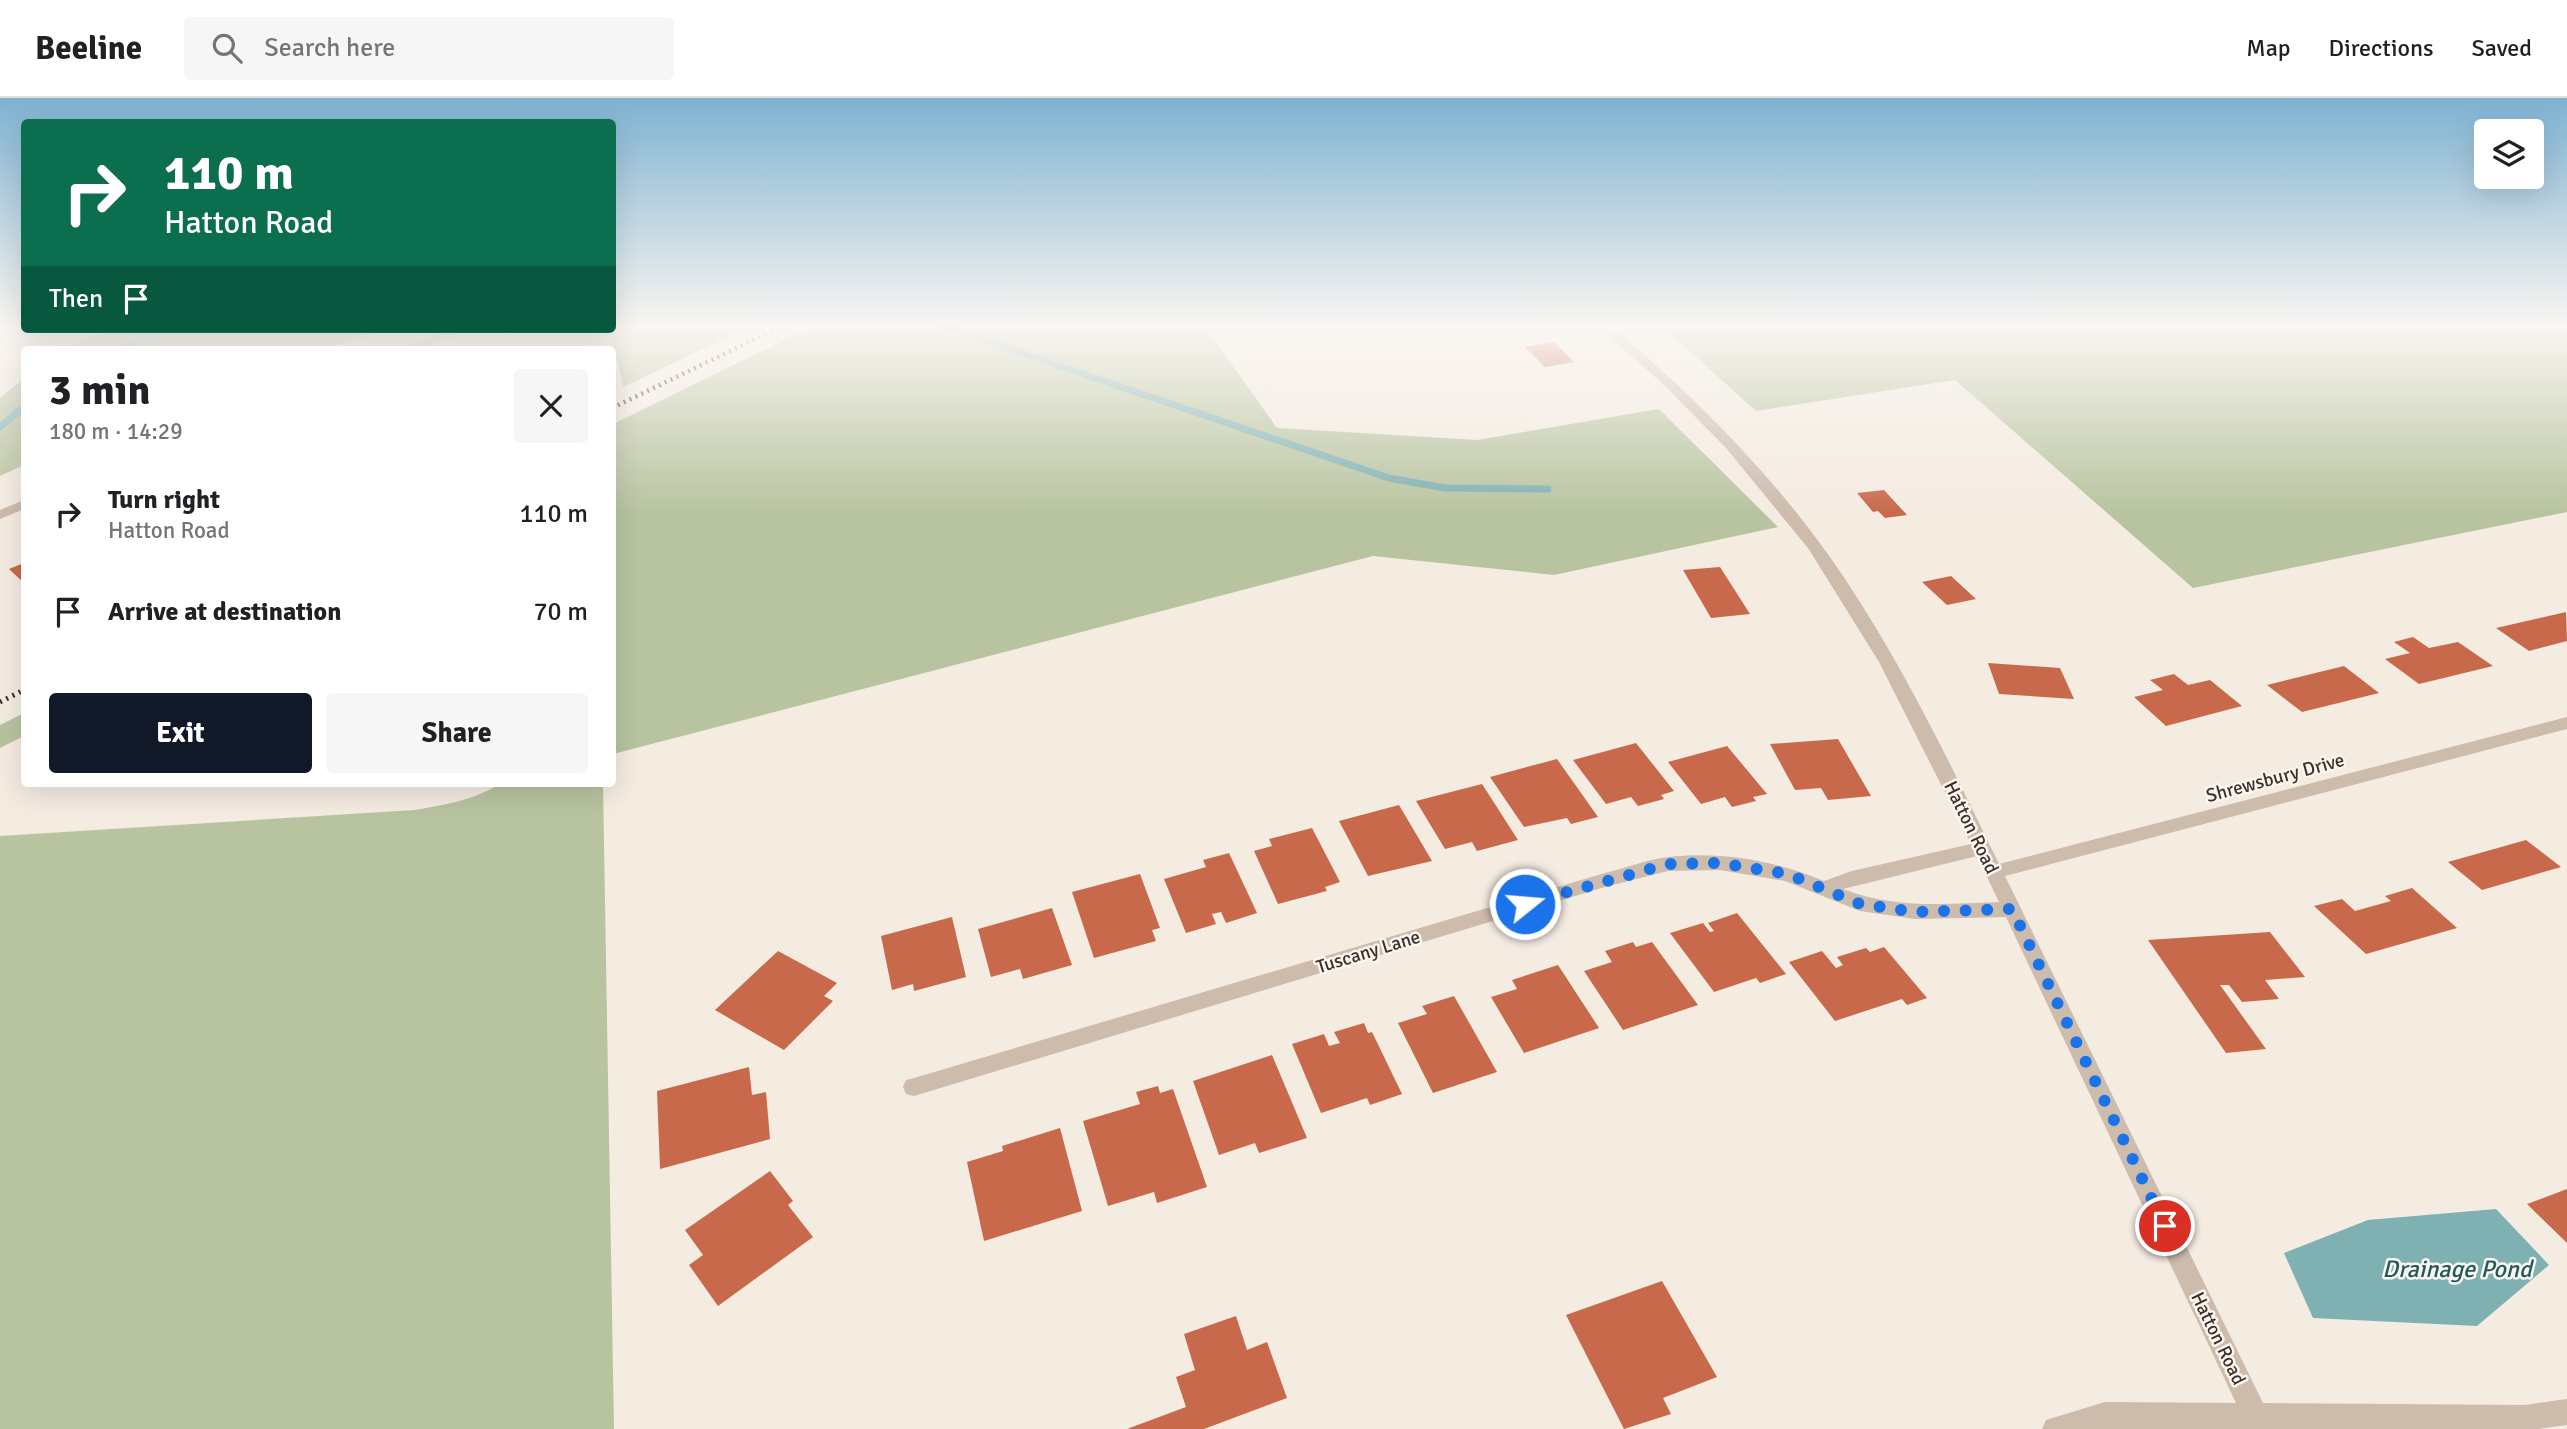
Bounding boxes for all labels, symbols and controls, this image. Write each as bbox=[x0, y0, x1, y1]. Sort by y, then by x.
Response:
search box bbox=[184, 17, 674, 80]
text: Beeline bbox=[35, 28, 142, 69]
icon: search bbox=[208, 29, 246, 67]
text: Search here bbox=[264, 32, 395, 64]
text: Map bbox=[2246, 33, 2291, 63]
text: Directions bbox=[2329, 33, 2434, 63]
text: Saved bbox=[2472, 33, 2532, 63]
map controls bbox=[2474, 119, 2544, 189]
button: layers bbox=[2474, 119, 2544, 189]
text: 110 m bbox=[164, 143, 294, 203]
icon: right bbox=[49, 147, 140, 238]
text: Hatton Road bbox=[164, 203, 333, 242]
icon: arrive bbox=[117, 280, 155, 318]
text: Then bbox=[49, 283, 103, 315]
text: 3 min bbox=[49, 365, 150, 416]
button: close bbox=[514, 369, 588, 443]
text: 180 m · 14:29 bbox=[49, 417, 183, 446]
text: Turn right bbox=[108, 484, 220, 516]
icon: right bbox=[49, 495, 87, 533]
text: 110 m bbox=[519, 498, 588, 530]
text: Hatton Road bbox=[108, 516, 230, 545]
icon: arrive bbox=[49, 593, 87, 631]
text: Arrive at destination bbox=[108, 596, 341, 628]
text: 70 m bbox=[533, 596, 588, 628]
button: Exit bbox=[49, 693, 312, 773]
button: Share bbox=[326, 693, 588, 773]
street label: Shrewsbury Drive bbox=[2203, 748, 2347, 808]
street label: Hatton Road bbox=[1938, 777, 2004, 878]
position arrow bbox=[1488, 867, 1562, 941]
street label: Tuscany Lane bbox=[1313, 925, 1423, 979]
pin bbox=[2135, 1196, 2195, 1256]
icon: arrive bbox=[2146, 1207, 2184, 1245]
water label: Drainage Pond bbox=[2382, 1254, 2535, 1284]
street label: Hatton Road bbox=[2185, 1288, 2251, 1389]

